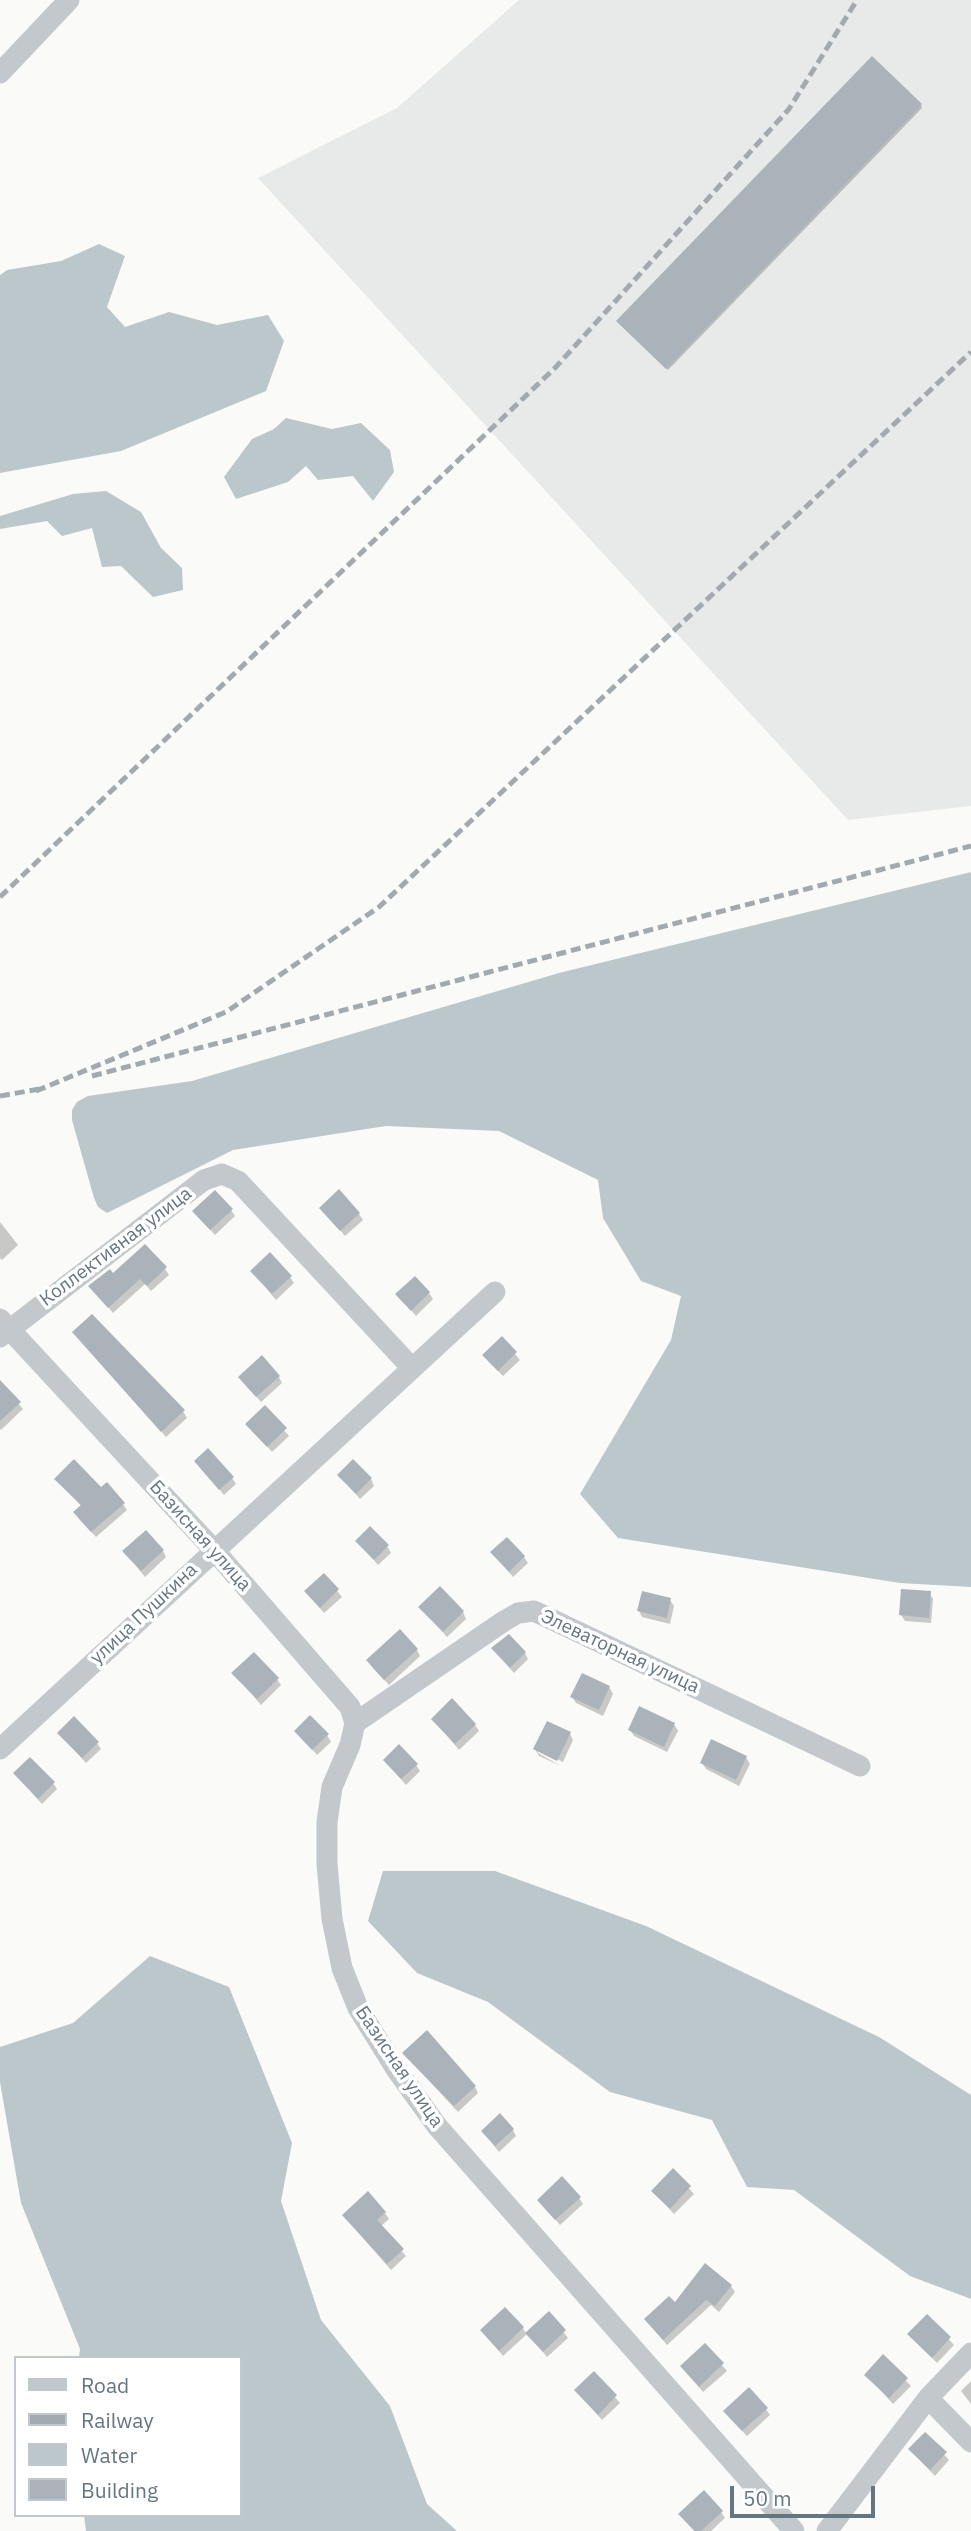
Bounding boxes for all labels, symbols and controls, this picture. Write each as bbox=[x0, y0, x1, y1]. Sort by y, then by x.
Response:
street label: Коллективная улица bbox=[36, 1182, 196, 1312]
street label: Базисная улица bbox=[144, 1476, 256, 1596]
street label: улица Пушкина bbox=[86, 1559, 202, 1669]
street label: Элеваторная улица bbox=[537, 1605, 703, 1699]
street label: Базисная улица bbox=[350, 2002, 448, 2132]
legend bbox=[14, 2356, 242, 2517]
text: Road bbox=[81, 2371, 129, 2399]
text: Railway bbox=[81, 2406, 154, 2434]
text: Water bbox=[81, 2441, 137, 2469]
scale bar bbox=[733, 2472, 878, 2516]
text: Building bbox=[81, 2476, 158, 2504]
text: 50 m bbox=[743, 2484, 792, 2512]

